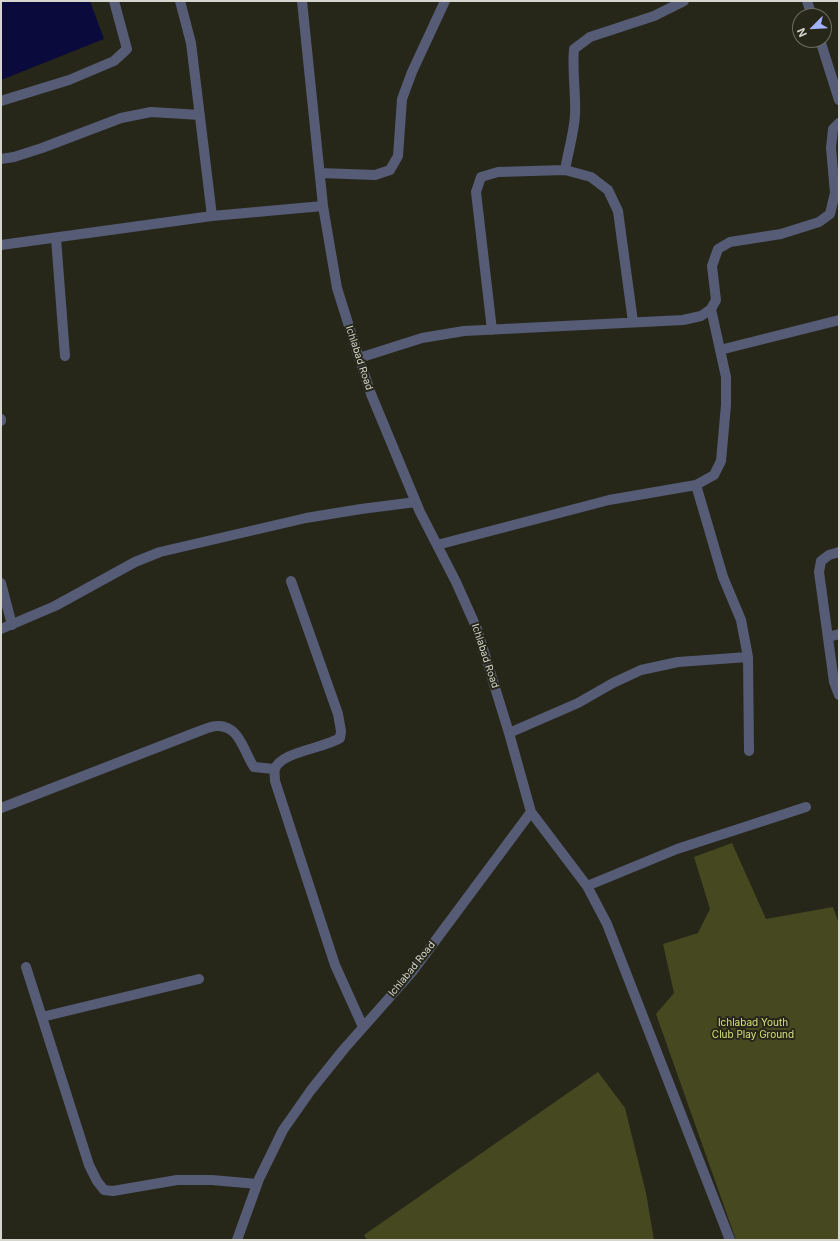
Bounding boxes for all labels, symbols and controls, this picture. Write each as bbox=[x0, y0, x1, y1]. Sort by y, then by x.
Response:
north arrow bbox=[792, 8, 832, 48]
text: N bbox=[794, 26, 810, 39]
street label: Ichlabad Road bbox=[343, 324, 375, 392]
street label: Ichlabad Road bbox=[469, 622, 501, 690]
street label: Ichlabad Road bbox=[386, 939, 438, 999]
park label: Ichlabad Youth Club Play Ground bbox=[712, 1017, 794, 1040]

